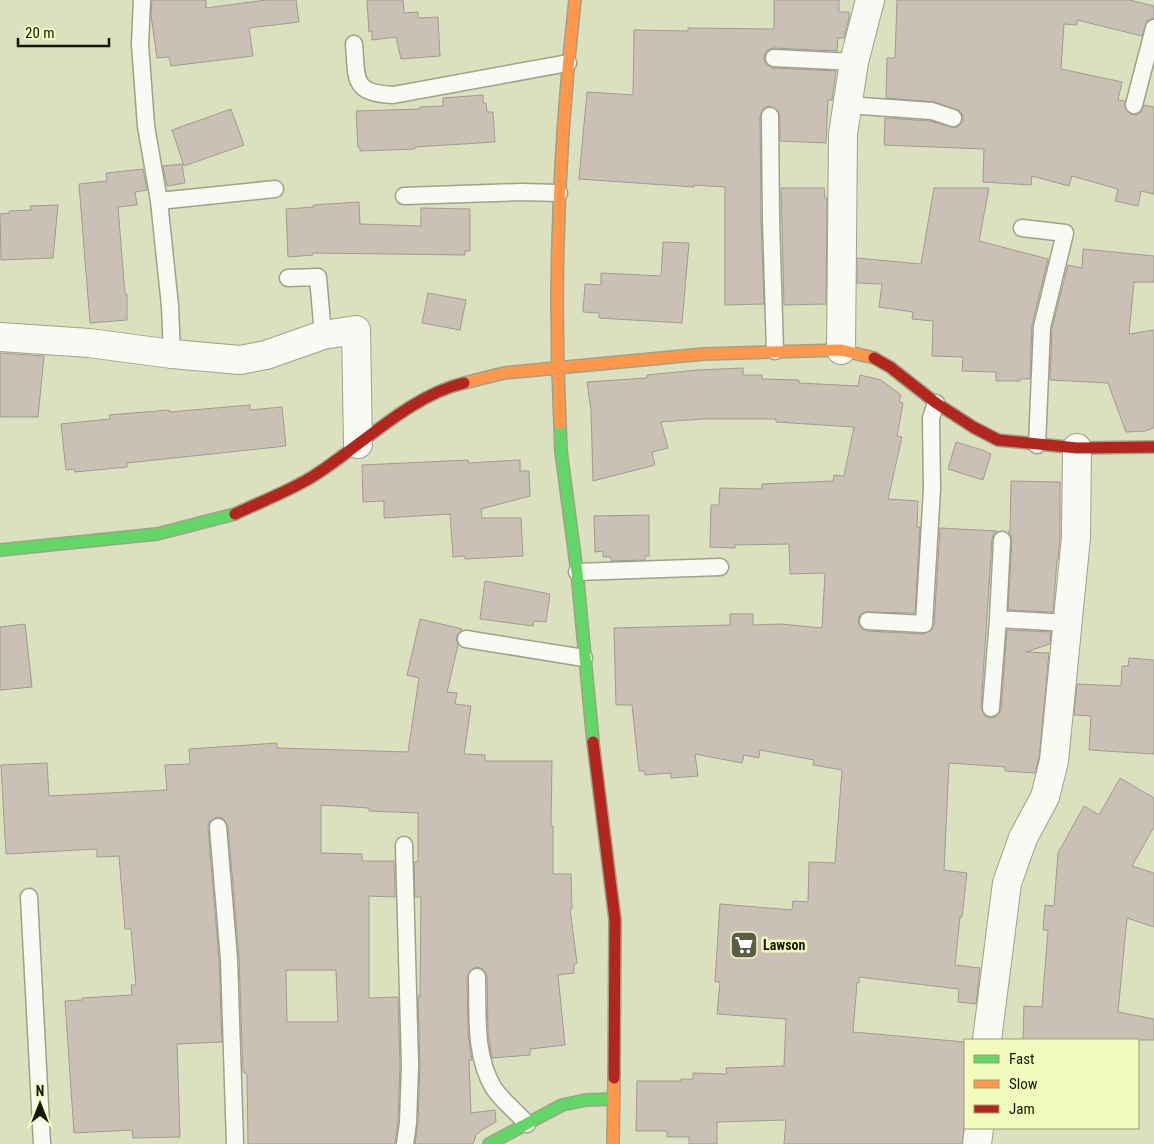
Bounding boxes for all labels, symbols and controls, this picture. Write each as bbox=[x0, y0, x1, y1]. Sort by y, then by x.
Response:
scale bar bbox=[18, 15, 109, 47]
text: 20 m bbox=[25, 24, 55, 42]
supermarket icon: Lawson bbox=[729, 930, 759, 960]
place label: Lawson bbox=[763, 937, 805, 953]
legend bbox=[964, 1039, 1139, 1129]
text: Fast bbox=[1009, 1050, 1034, 1068]
text: Slow bbox=[1009, 1075, 1038, 1093]
north arrow bbox=[15, 1079, 65, 1129]
text: N bbox=[36, 1083, 44, 1099]
text: Jam bbox=[1009, 1100, 1035, 1118]

